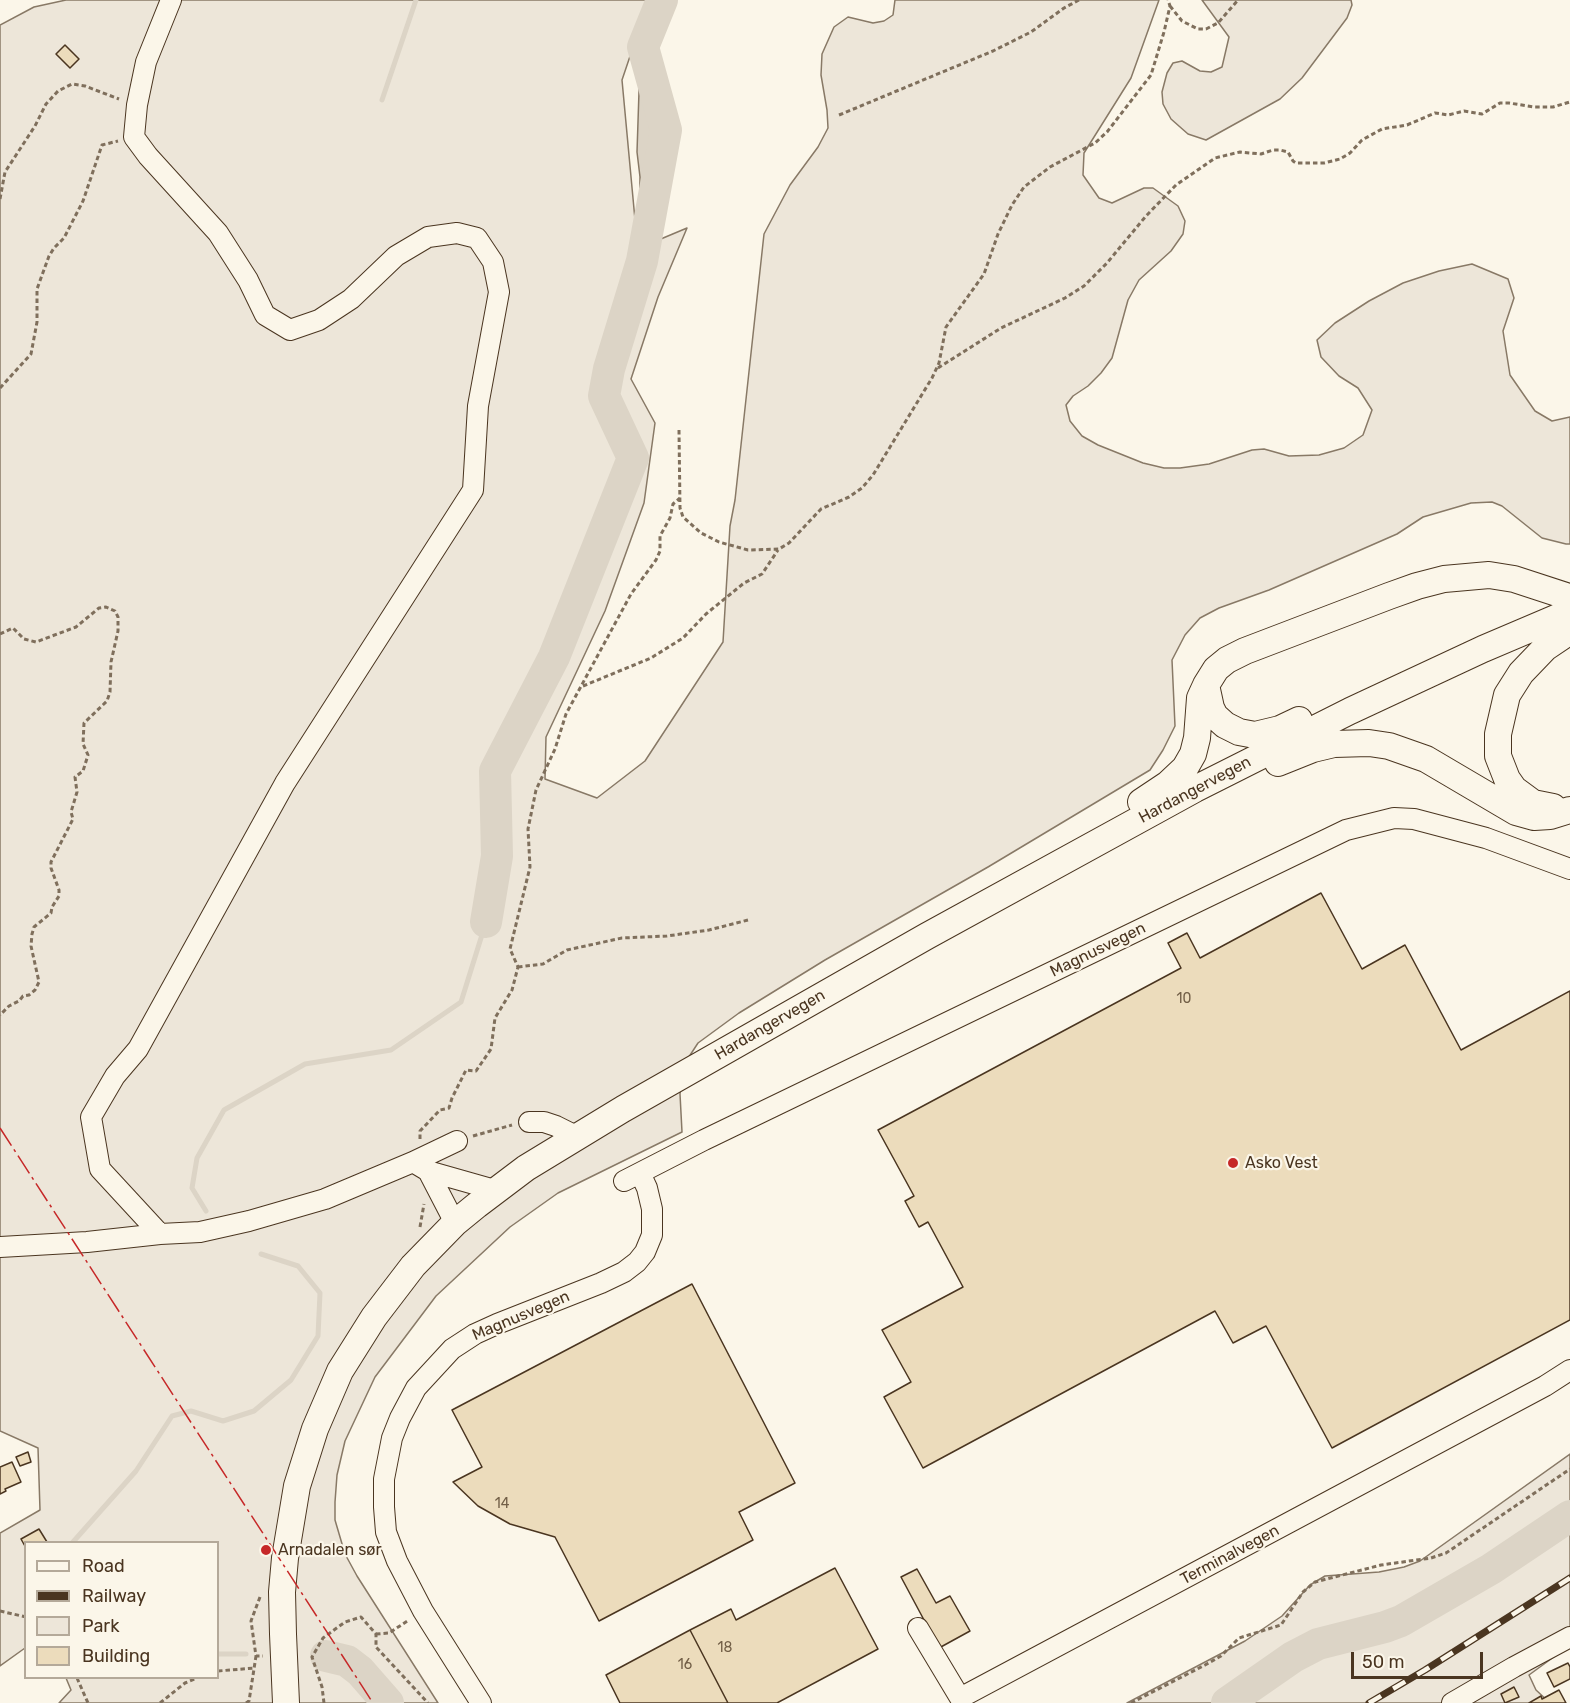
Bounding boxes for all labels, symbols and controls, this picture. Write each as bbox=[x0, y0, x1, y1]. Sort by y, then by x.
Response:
street label: Hardangervegen bbox=[1136, 752, 1254, 828]
street label: Magnusvegen bbox=[1047, 919, 1149, 981]
street label: Hardangervegen bbox=[711, 986, 829, 1064]
house number: 10 bbox=[1177, 991, 1191, 1007]
place label: Asko Vest bbox=[1245, 1153, 1318, 1173]
marker: Asko Vest bbox=[1226, 1156, 1240, 1170]
street label: Magnusvegen bbox=[469, 1287, 573, 1345]
house number: 14 bbox=[495, 1496, 509, 1512]
street label: Terminalvegen bbox=[1177, 1521, 1283, 1589]
place label: Arnadalen sør bbox=[278, 1540, 382, 1560]
legend bbox=[24, 1541, 219, 1679]
marker: Arnadalen sør bbox=[259, 1543, 273, 1557]
text: Road bbox=[82, 1555, 125, 1577]
text: Railway bbox=[82, 1585, 146, 1607]
text: Park bbox=[82, 1615, 119, 1637]
house number: 18 bbox=[718, 1640, 732, 1656]
scale bar bbox=[1354, 1640, 1486, 1678]
text: Building bbox=[82, 1645, 150, 1667]
text: 50 m bbox=[1362, 1651, 1405, 1673]
house number: 16 bbox=[678, 1657, 692, 1673]

